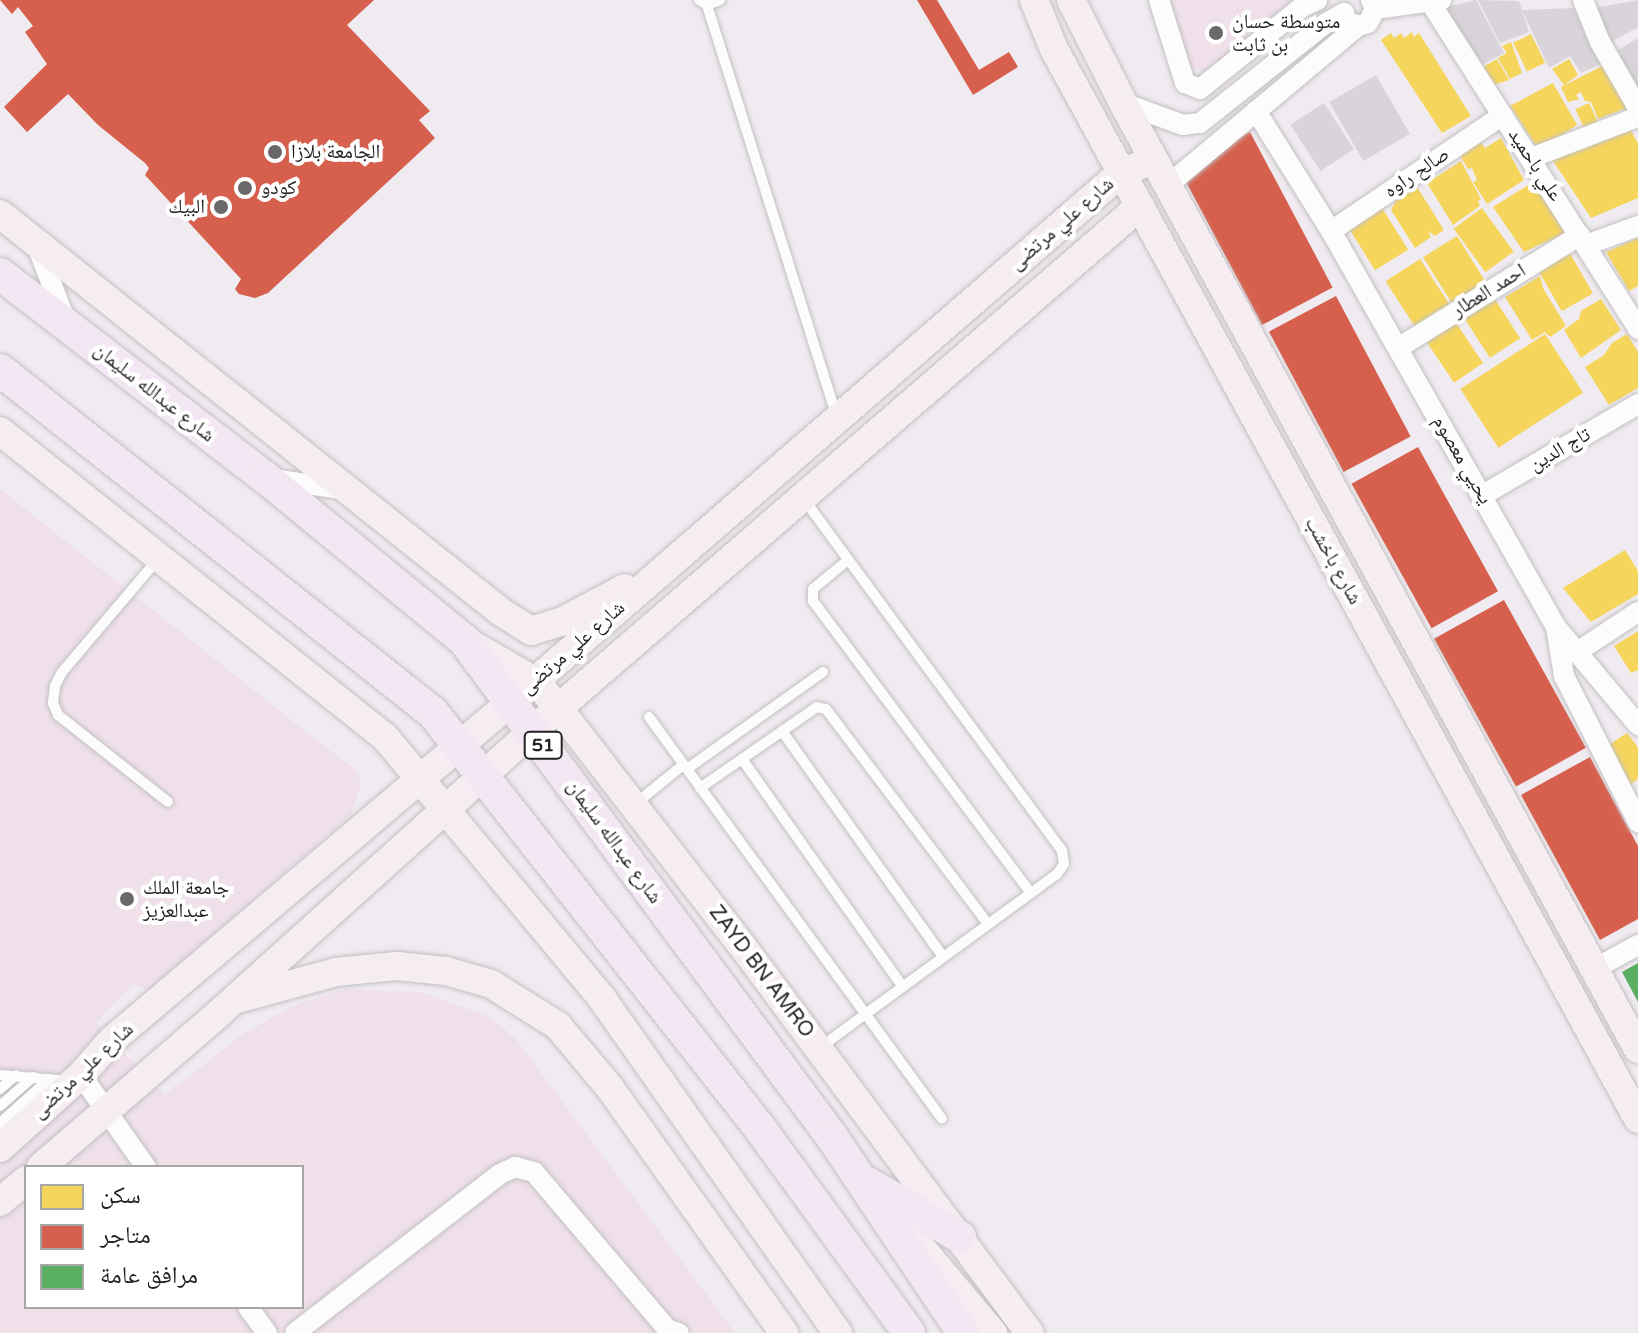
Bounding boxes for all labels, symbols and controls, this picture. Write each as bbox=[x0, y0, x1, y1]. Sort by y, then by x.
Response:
place label: متوسطة حسان بن ثابت bbox=[1232, 10, 1340, 57]
marker: متوسطة حسان بن ثابت bbox=[1207, 24, 1225, 42]
street label: علي باحميد bbox=[1503, 124, 1567, 206]
place label: الجامعة بلازا bbox=[291, 140, 380, 164]
street label: صالح راوه bbox=[1380, 142, 1454, 204]
marker: الجامعة بلازا bbox=[266, 143, 284, 161]
street label: شارع علي مرتضى bbox=[1005, 172, 1119, 276]
place label: كودو bbox=[261, 176, 296, 200]
marker: كودو bbox=[236, 179, 254, 197]
place label: البيك bbox=[168, 195, 205, 219]
marker: البيك bbox=[212, 198, 230, 216]
street label: احمد العطار bbox=[1447, 259, 1531, 323]
street label: شارع عبدالله سليمان bbox=[89, 338, 219, 448]
street label: يحيي معصوم bbox=[1427, 411, 1497, 509]
street label: تاج الدين bbox=[1525, 423, 1595, 477]
street label: شارع باخشب bbox=[1299, 513, 1367, 609]
street label: شارع علي مرتضى bbox=[516, 596, 630, 700]
road number: 51 bbox=[523, 731, 563, 759]
street label: شارع عبدالله سليمان bbox=[561, 775, 667, 909]
place label: جامعة الملك عبدالعزيز bbox=[143, 876, 229, 923]
marker: جامعة الملك عبدالعزيز bbox=[118, 890, 136, 908]
street label: ZAYD BN AMRO bbox=[703, 901, 819, 1043]
street label: شارع علي مرتضى bbox=[27, 1018, 139, 1124]
legend bbox=[24, 1165, 304, 1309]
text: سكن bbox=[100, 1181, 141, 1210]
text: متاجر bbox=[100, 1221, 151, 1250]
text: مرافق عامة bbox=[100, 1261, 198, 1290]

